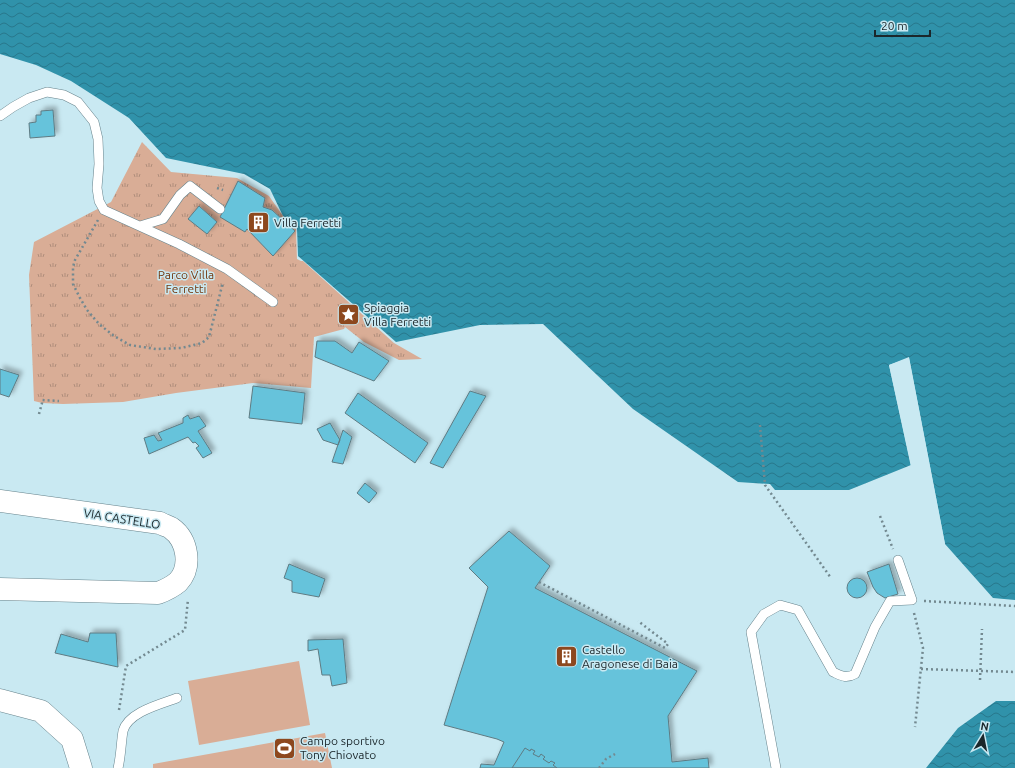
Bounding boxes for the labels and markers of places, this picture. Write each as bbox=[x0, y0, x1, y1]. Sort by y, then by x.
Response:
building icon: Villa Ferretti bbox=[245, 210, 271, 236]
place label: Villa Ferretti bbox=[274, 216, 341, 229]
place label: Spiaggia Villa Ferretti bbox=[364, 301, 431, 328]
place icon: Spiaggia Villa Ferretti bbox=[335, 302, 361, 328]
place label: Castello Aragonese di Baia bbox=[582, 643, 678, 670]
building icon: Castello Aragonese di Baia bbox=[554, 644, 580, 670]
place label: Campo sportivo Tony Chiovato bbox=[300, 734, 385, 761]
sports icon: Campo sportivo Tony Chiovato bbox=[271, 735, 297, 761]

